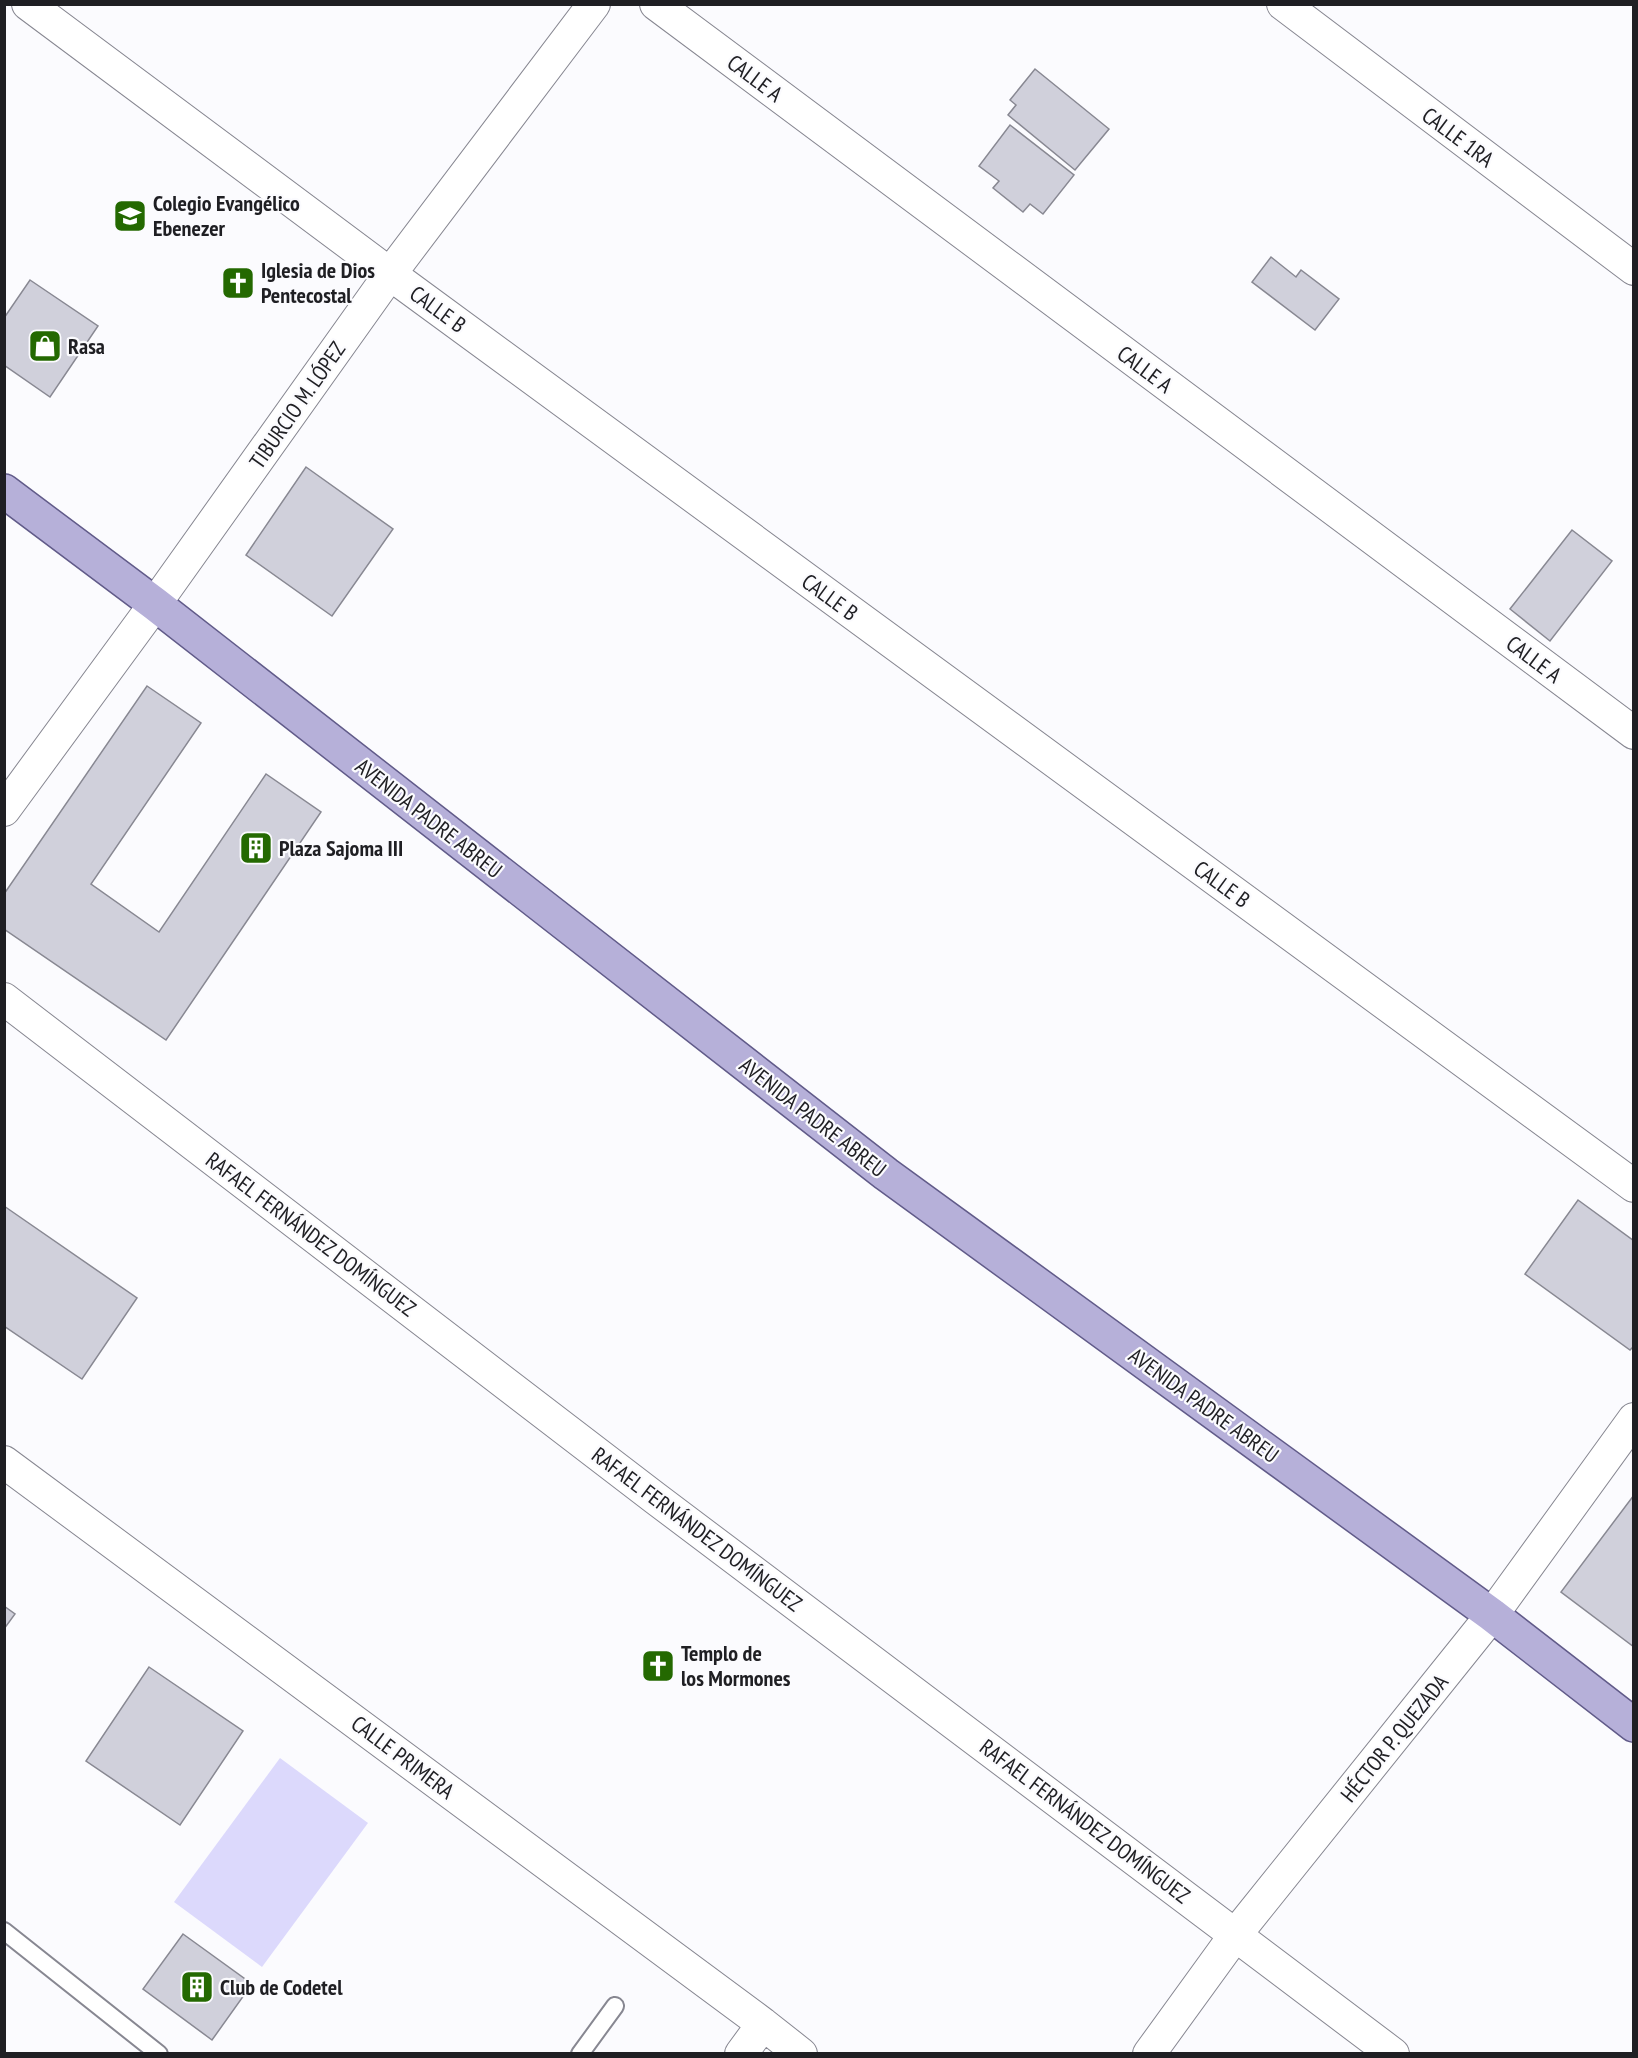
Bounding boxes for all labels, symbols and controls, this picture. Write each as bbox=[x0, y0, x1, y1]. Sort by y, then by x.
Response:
street label: CALLE A bbox=[722, 48, 789, 108]
street label: CALLE 1RA bbox=[1417, 101, 1500, 173]
place label: Colegio Evangélico Ebenezer bbox=[153, 189, 300, 242]
school or university icon: Colegio Evangélico Ebenezer bbox=[112, 198, 148, 234]
place label: Iglesia de Dios Pentecostal bbox=[261, 256, 375, 309]
church icon: Iglesia de Dios Pentecostal bbox=[220, 265, 256, 301]
street label: CALLE B bbox=[404, 279, 472, 339]
shop icon: Rasa bbox=[27, 328, 63, 364]
place label: Rasa bbox=[68, 332, 105, 360]
street label: TIBURCIO M. LÓPEZ bbox=[243, 336, 351, 474]
street label: CALLE A bbox=[1112, 339, 1179, 399]
street label: CALLE B bbox=[796, 567, 864, 627]
street label: CALLE A bbox=[1501, 629, 1568, 689]
street label: AVENIDA PADRE ABREU bbox=[350, 752, 508, 884]
building icon: Plaza Sajoma III bbox=[238, 830, 274, 866]
place label: Plaza Sajoma III bbox=[279, 834, 403, 862]
street label: CALLE B bbox=[1188, 854, 1256, 914]
street label: AVENIDA PADRE ABREU bbox=[734, 1051, 892, 1183]
street label: RAFAEL FERNÁNDEZ DOMÍNGUEZ bbox=[200, 1146, 422, 1322]
street label: AVENIDA PADRE ABREU bbox=[1124, 1341, 1284, 1469]
street label: RAFAEL FERNÁNDEZ DOMÍNGUEZ bbox=[586, 1441, 808, 1617]
place label: Templo de los Mormones bbox=[681, 1639, 791, 1692]
church icon: Templo de los Mormones bbox=[640, 1648, 676, 1684]
street label: HÉCTOR P. QUEZADA bbox=[1334, 1668, 1454, 1807]
street label: CALLE PRIMERA bbox=[346, 1709, 461, 1805]
street label: RAFAEL FERNÁNDEZ DOMÍNGUEZ bbox=[974, 1733, 1196, 1909]
building icon: Club de Codetel bbox=[179, 1969, 215, 2005]
place label: Club de Codetel bbox=[220, 1973, 343, 2001]

